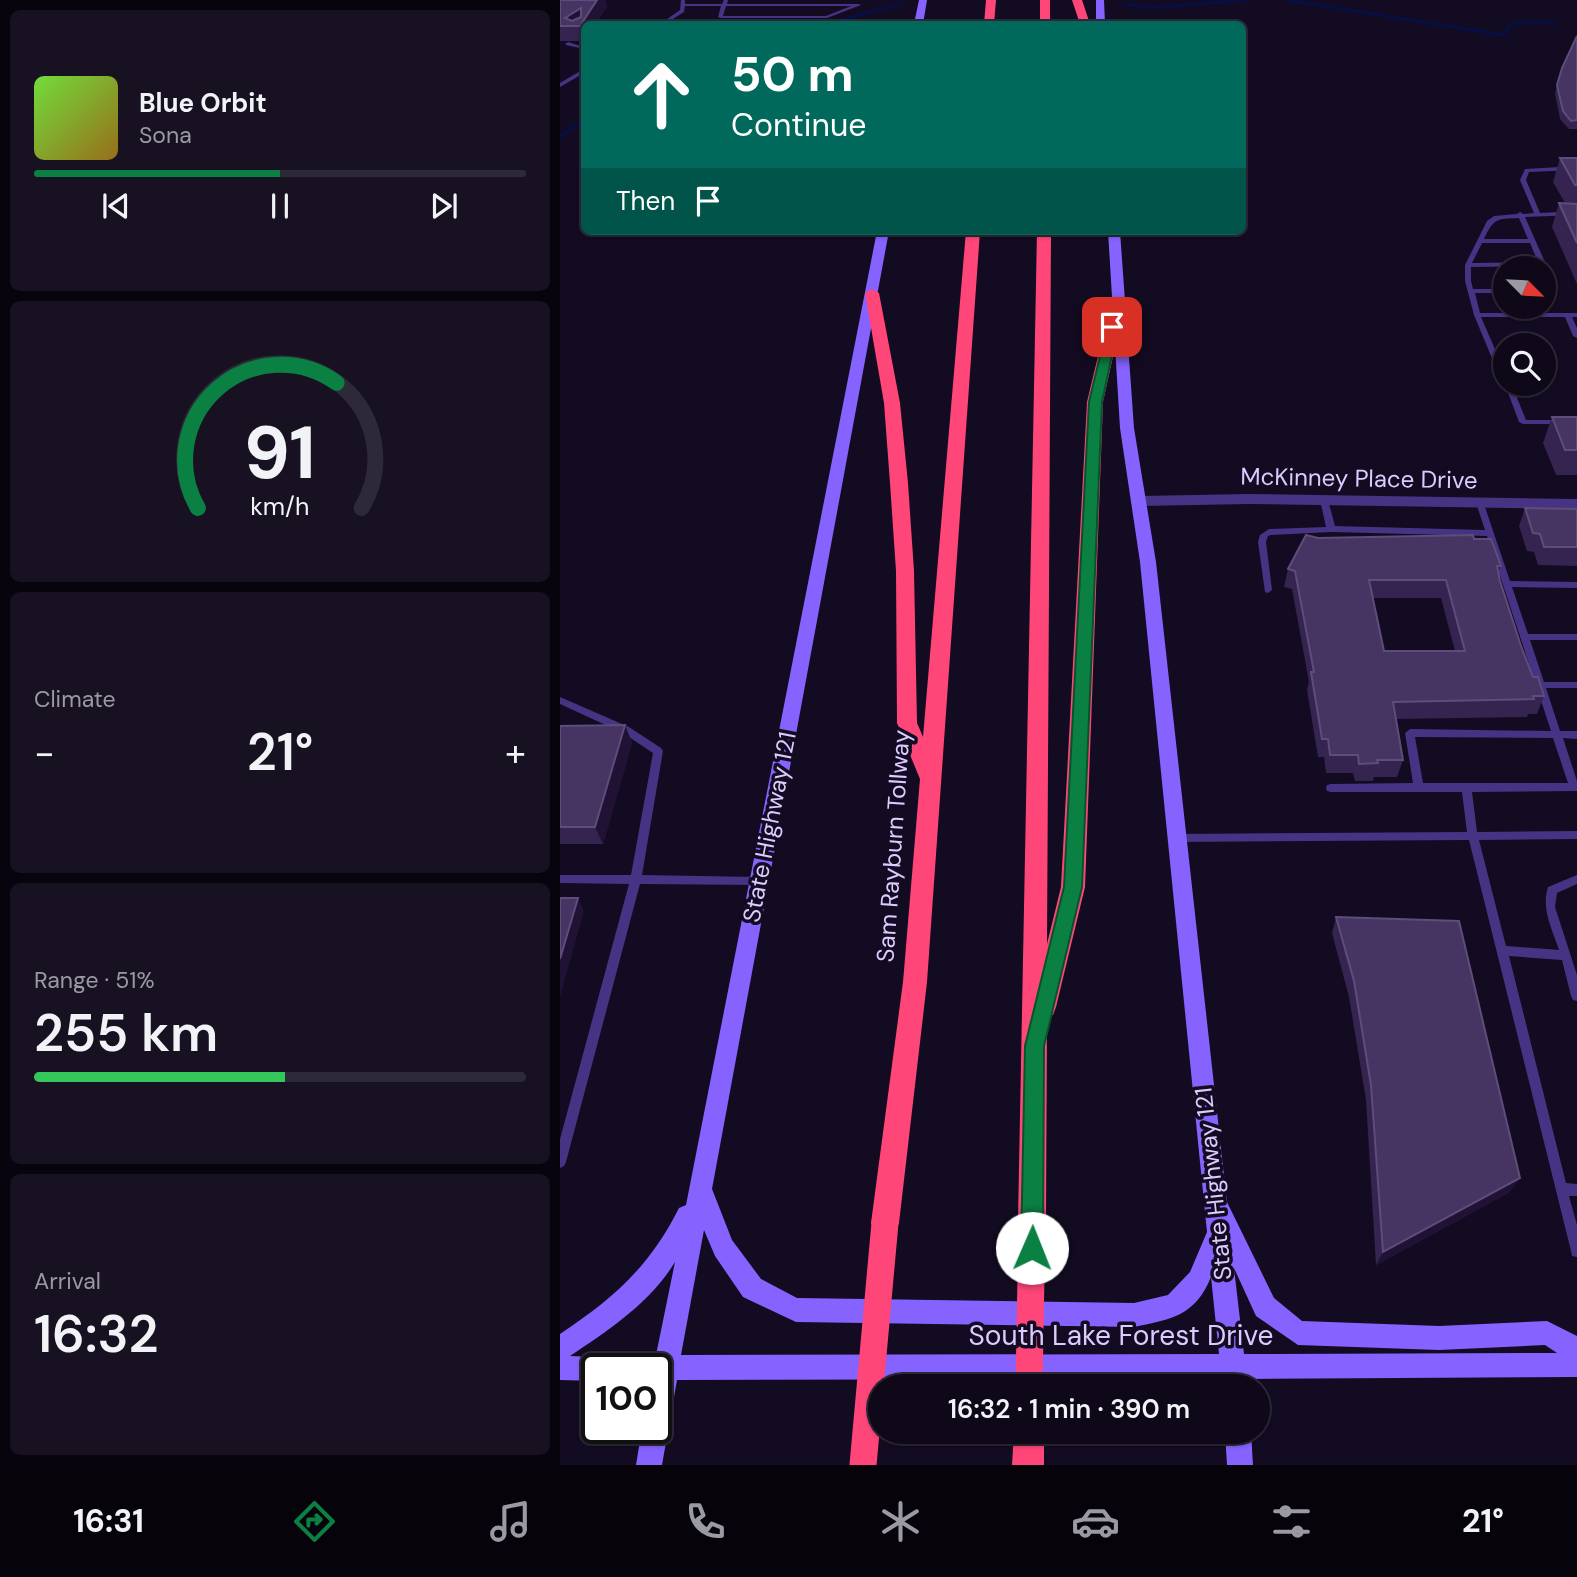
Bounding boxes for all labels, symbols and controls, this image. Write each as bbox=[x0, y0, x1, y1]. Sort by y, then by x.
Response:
text: 50 m bbox=[731, 42, 854, 106]
icon: ahead bbox=[616, 49, 707, 140]
text: Blue Orbit bbox=[139, 86, 267, 120]
text: Continue bbox=[731, 104, 866, 146]
text: Sona bbox=[139, 120, 192, 150]
icon: arrive bbox=[689, 182, 727, 220]
text: Then bbox=[616, 184, 675, 218]
icon: previous bbox=[97, 187, 135, 225]
icon: pause bbox=[261, 187, 299, 225]
icon: next bbox=[425, 187, 463, 225]
north arrow bbox=[1493, 256, 1556, 318]
map controls bbox=[1493, 256, 1556, 396]
pin bbox=[1082, 297, 1142, 357]
icon: arrive bbox=[1093, 308, 1131, 346]
button: search bbox=[1493, 333, 1556, 396]
text: 91 bbox=[244, 406, 316, 501]
street label: McKinney Place Drive bbox=[1240, 460, 1478, 496]
text: km/h bbox=[250, 489, 310, 522]
text: Climate bbox=[34, 684, 116, 714]
text: 21° bbox=[247, 718, 313, 786]
text: − bbox=[34, 728, 55, 778]
text: + bbox=[505, 728, 526, 778]
street label: State Highway 121 bbox=[735, 729, 803, 925]
street label: Sam Rayburn Tollway bbox=[869, 729, 917, 963]
text: Range · 51% bbox=[34, 965, 155, 995]
text: 255 km bbox=[34, 999, 218, 1067]
street label: State Highway 121 bbox=[1187, 1086, 1239, 1282]
position arrow bbox=[995, 1211, 1069, 1285]
text: Arrival bbox=[34, 1266, 101, 1296]
text: 16:32 bbox=[34, 1300, 159, 1368]
street label: South Lake Forest Drive bbox=[969, 1317, 1273, 1354]
speed limit sign: 100 bbox=[581, 1353, 672, 1444]
text: 16:32 · 1 min · 390 m bbox=[948, 1392, 1190, 1426]
icon: directions bbox=[290, 1497, 339, 1546]
icon: music bbox=[486, 1497, 535, 1546]
icon: phone bbox=[681, 1497, 730, 1546]
icon: climate bbox=[876, 1497, 925, 1546]
icon: car bbox=[1071, 1497, 1120, 1546]
icon: filters bbox=[1267, 1497, 1316, 1546]
text: 16:31 bbox=[73, 1500, 144, 1542]
text: 21° bbox=[1462, 1500, 1504, 1542]

